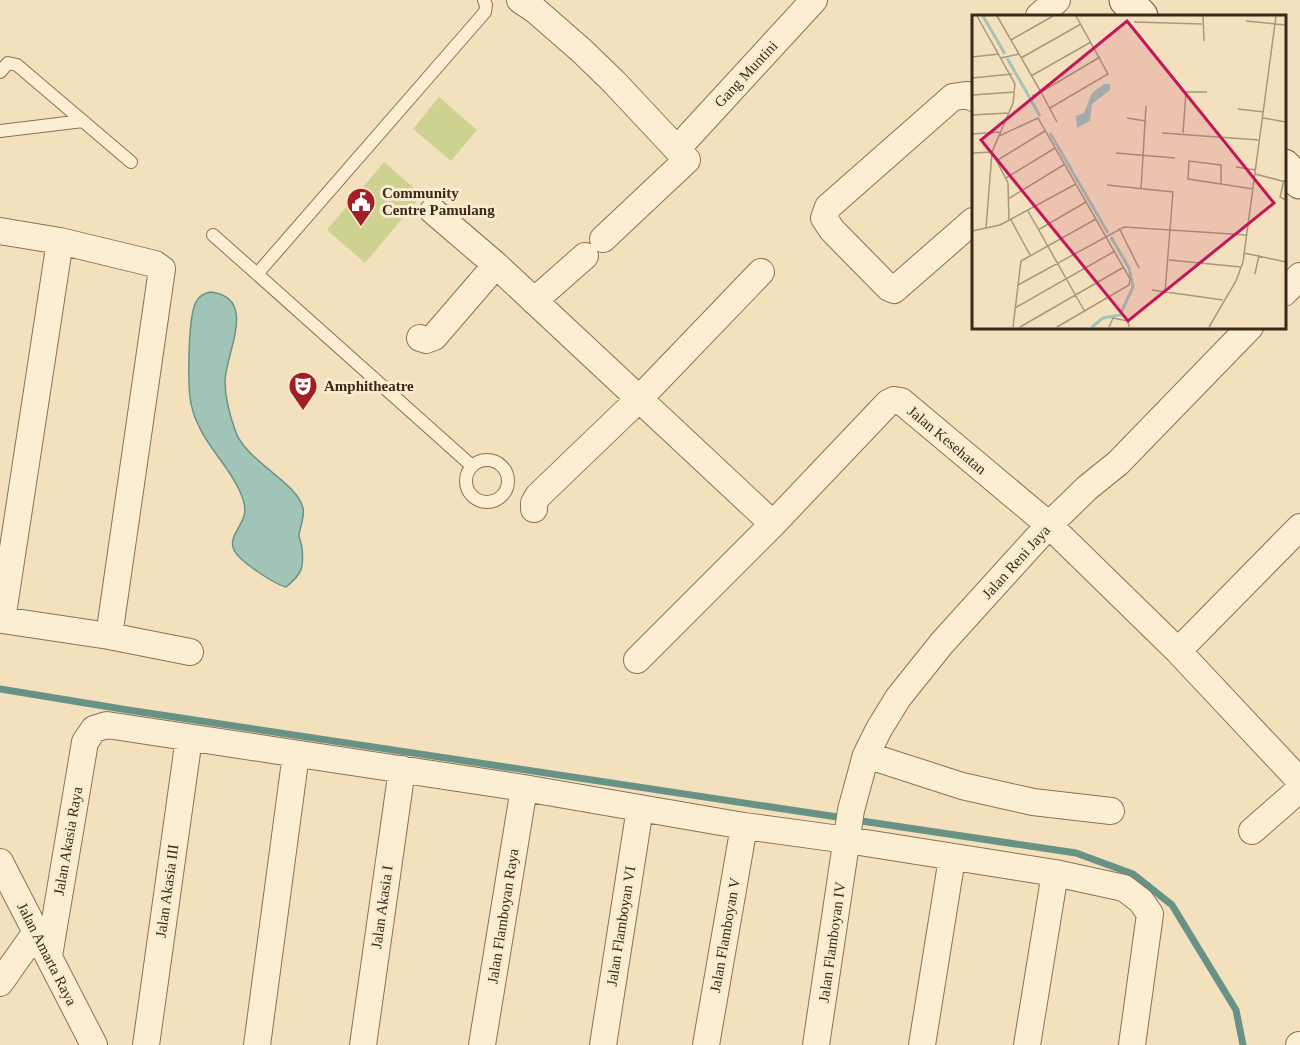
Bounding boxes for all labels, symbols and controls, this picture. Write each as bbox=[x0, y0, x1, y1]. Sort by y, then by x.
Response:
inset map bbox=[972, 15, 1285, 328]
street label: Gang Muntini bbox=[711, 38, 781, 110]
place label: Community Centre Pamulang bbox=[382, 185, 495, 218]
public building icon: Community Centre Pamulang bbox=[345, 186, 377, 228]
theatre icon: Amphitheatre bbox=[287, 370, 319, 412]
place label: Amphitheatre bbox=[324, 378, 414, 394]
street label: Jalan Kesehatan bbox=[905, 403, 990, 478]
street label: Jalan Reni Jaya bbox=[979, 522, 1053, 602]
street label: Jalan Akasia Raya bbox=[51, 785, 85, 897]
street label: Jalan Akasia III bbox=[153, 843, 181, 939]
street label: Jalan Flamboyan Raya bbox=[484, 847, 522, 985]
street label: Jalan Akasia I bbox=[368, 864, 396, 950]
street label: Jalan Flamboyan VI bbox=[604, 865, 638, 987]
street label: Jalan Flamboyan V bbox=[707, 876, 743, 994]
street label: Jalan Flamboyan IV bbox=[816, 880, 848, 1003]
street label: Jalan Amarta Raya bbox=[14, 900, 80, 1008]

